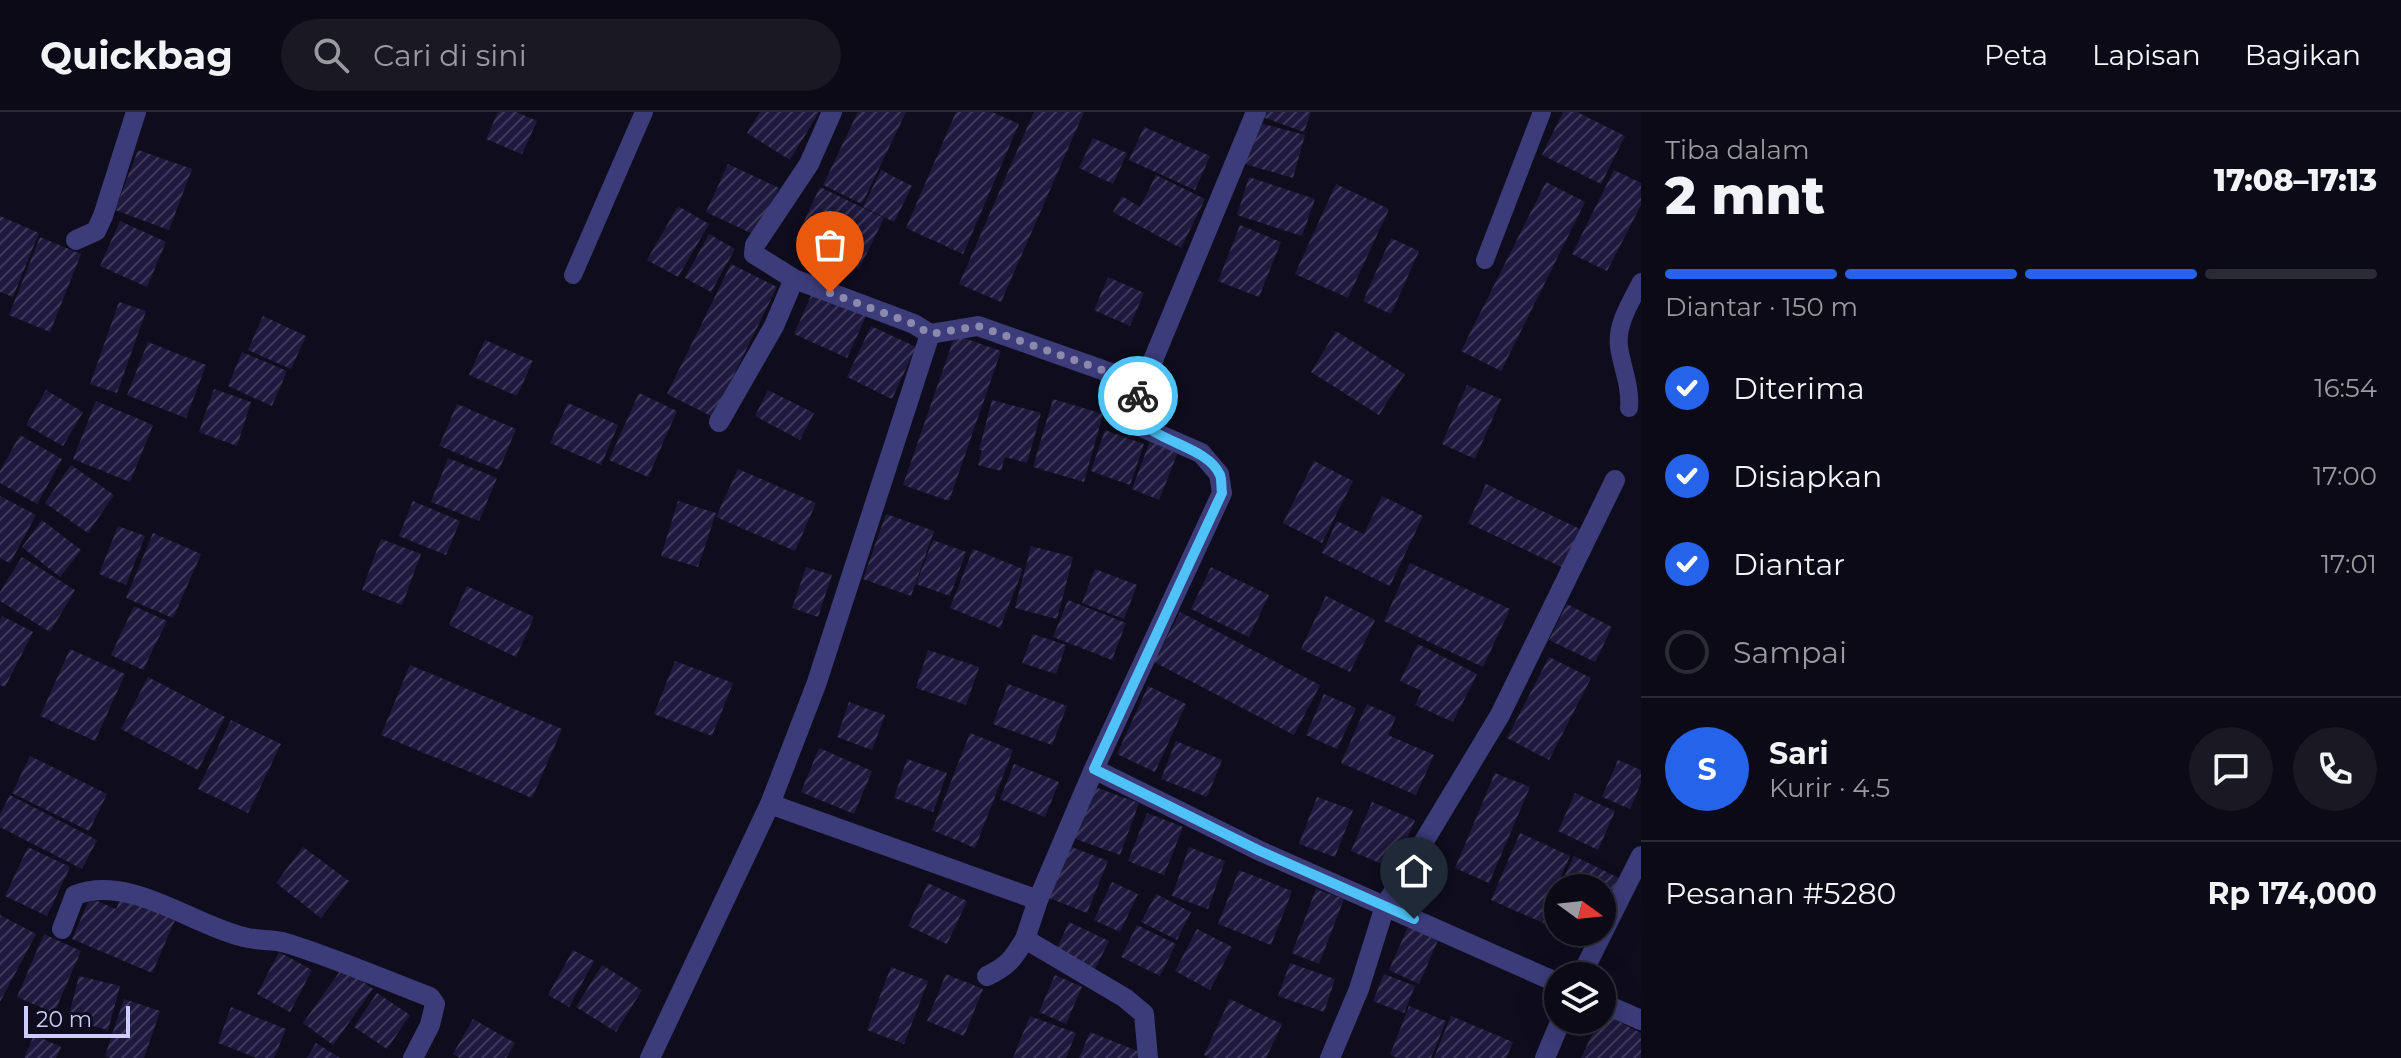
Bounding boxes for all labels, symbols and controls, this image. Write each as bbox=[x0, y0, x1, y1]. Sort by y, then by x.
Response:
search box bbox=[281, 19, 841, 91]
text: Quickbag bbox=[40, 32, 233, 79]
icon: search bbox=[309, 33, 353, 77]
text: Cari di sini bbox=[373, 37, 527, 74]
text: Peta bbox=[1984, 38, 2048, 72]
text: Lapisan bbox=[2092, 38, 2201, 72]
text: Bagikan bbox=[2245, 38, 2361, 72]
text: Tiba dalam bbox=[1665, 134, 1810, 166]
text: 17:08–17:13 bbox=[2214, 162, 2377, 199]
text: 2 mnt bbox=[1665, 164, 1825, 227]
pin bbox=[796, 211, 864, 293]
icon: bag bbox=[808, 223, 852, 267]
text: Diantar · 150 m bbox=[1665, 291, 1858, 323]
courier bbox=[1098, 356, 1178, 436]
icon: check bbox=[1665, 366, 1709, 410]
text: Diterima bbox=[1733, 370, 1865, 407]
text: 16:54 bbox=[2314, 372, 2377, 404]
icon: bike bbox=[1116, 374, 1160, 418]
icon: check bbox=[1665, 454, 1709, 498]
text: Disiapkan bbox=[1733, 458, 1882, 495]
text: 17:00 bbox=[2313, 460, 2377, 492]
icon: check bbox=[1665, 542, 1709, 586]
text: Diantar bbox=[1733, 546, 1845, 583]
text: 17:01 bbox=[2321, 548, 2377, 580]
text: Sampai bbox=[1733, 634, 1847, 671]
button: chat bbox=[2189, 727, 2273, 811]
button: phone bbox=[2293, 727, 2377, 811]
text: Sari bbox=[1769, 735, 1829, 772]
text: S bbox=[1697, 751, 1717, 788]
text: Kurir · 4.5 bbox=[1769, 772, 1890, 804]
pin bbox=[1380, 837, 1448, 919]
icon: home bbox=[1392, 849, 1436, 893]
north arrow bbox=[1544, 874, 1616, 946]
map controls bbox=[1544, 874, 1616, 1034]
text: Pesanan #5280 bbox=[1665, 875, 1896, 912]
text: Rp 174,000 bbox=[2208, 875, 2377, 912]
button: layers bbox=[1544, 962, 1616, 1034]
scale bar bbox=[24, 1002, 130, 1038]
text: 20 m bbox=[36, 1006, 92, 1033]

